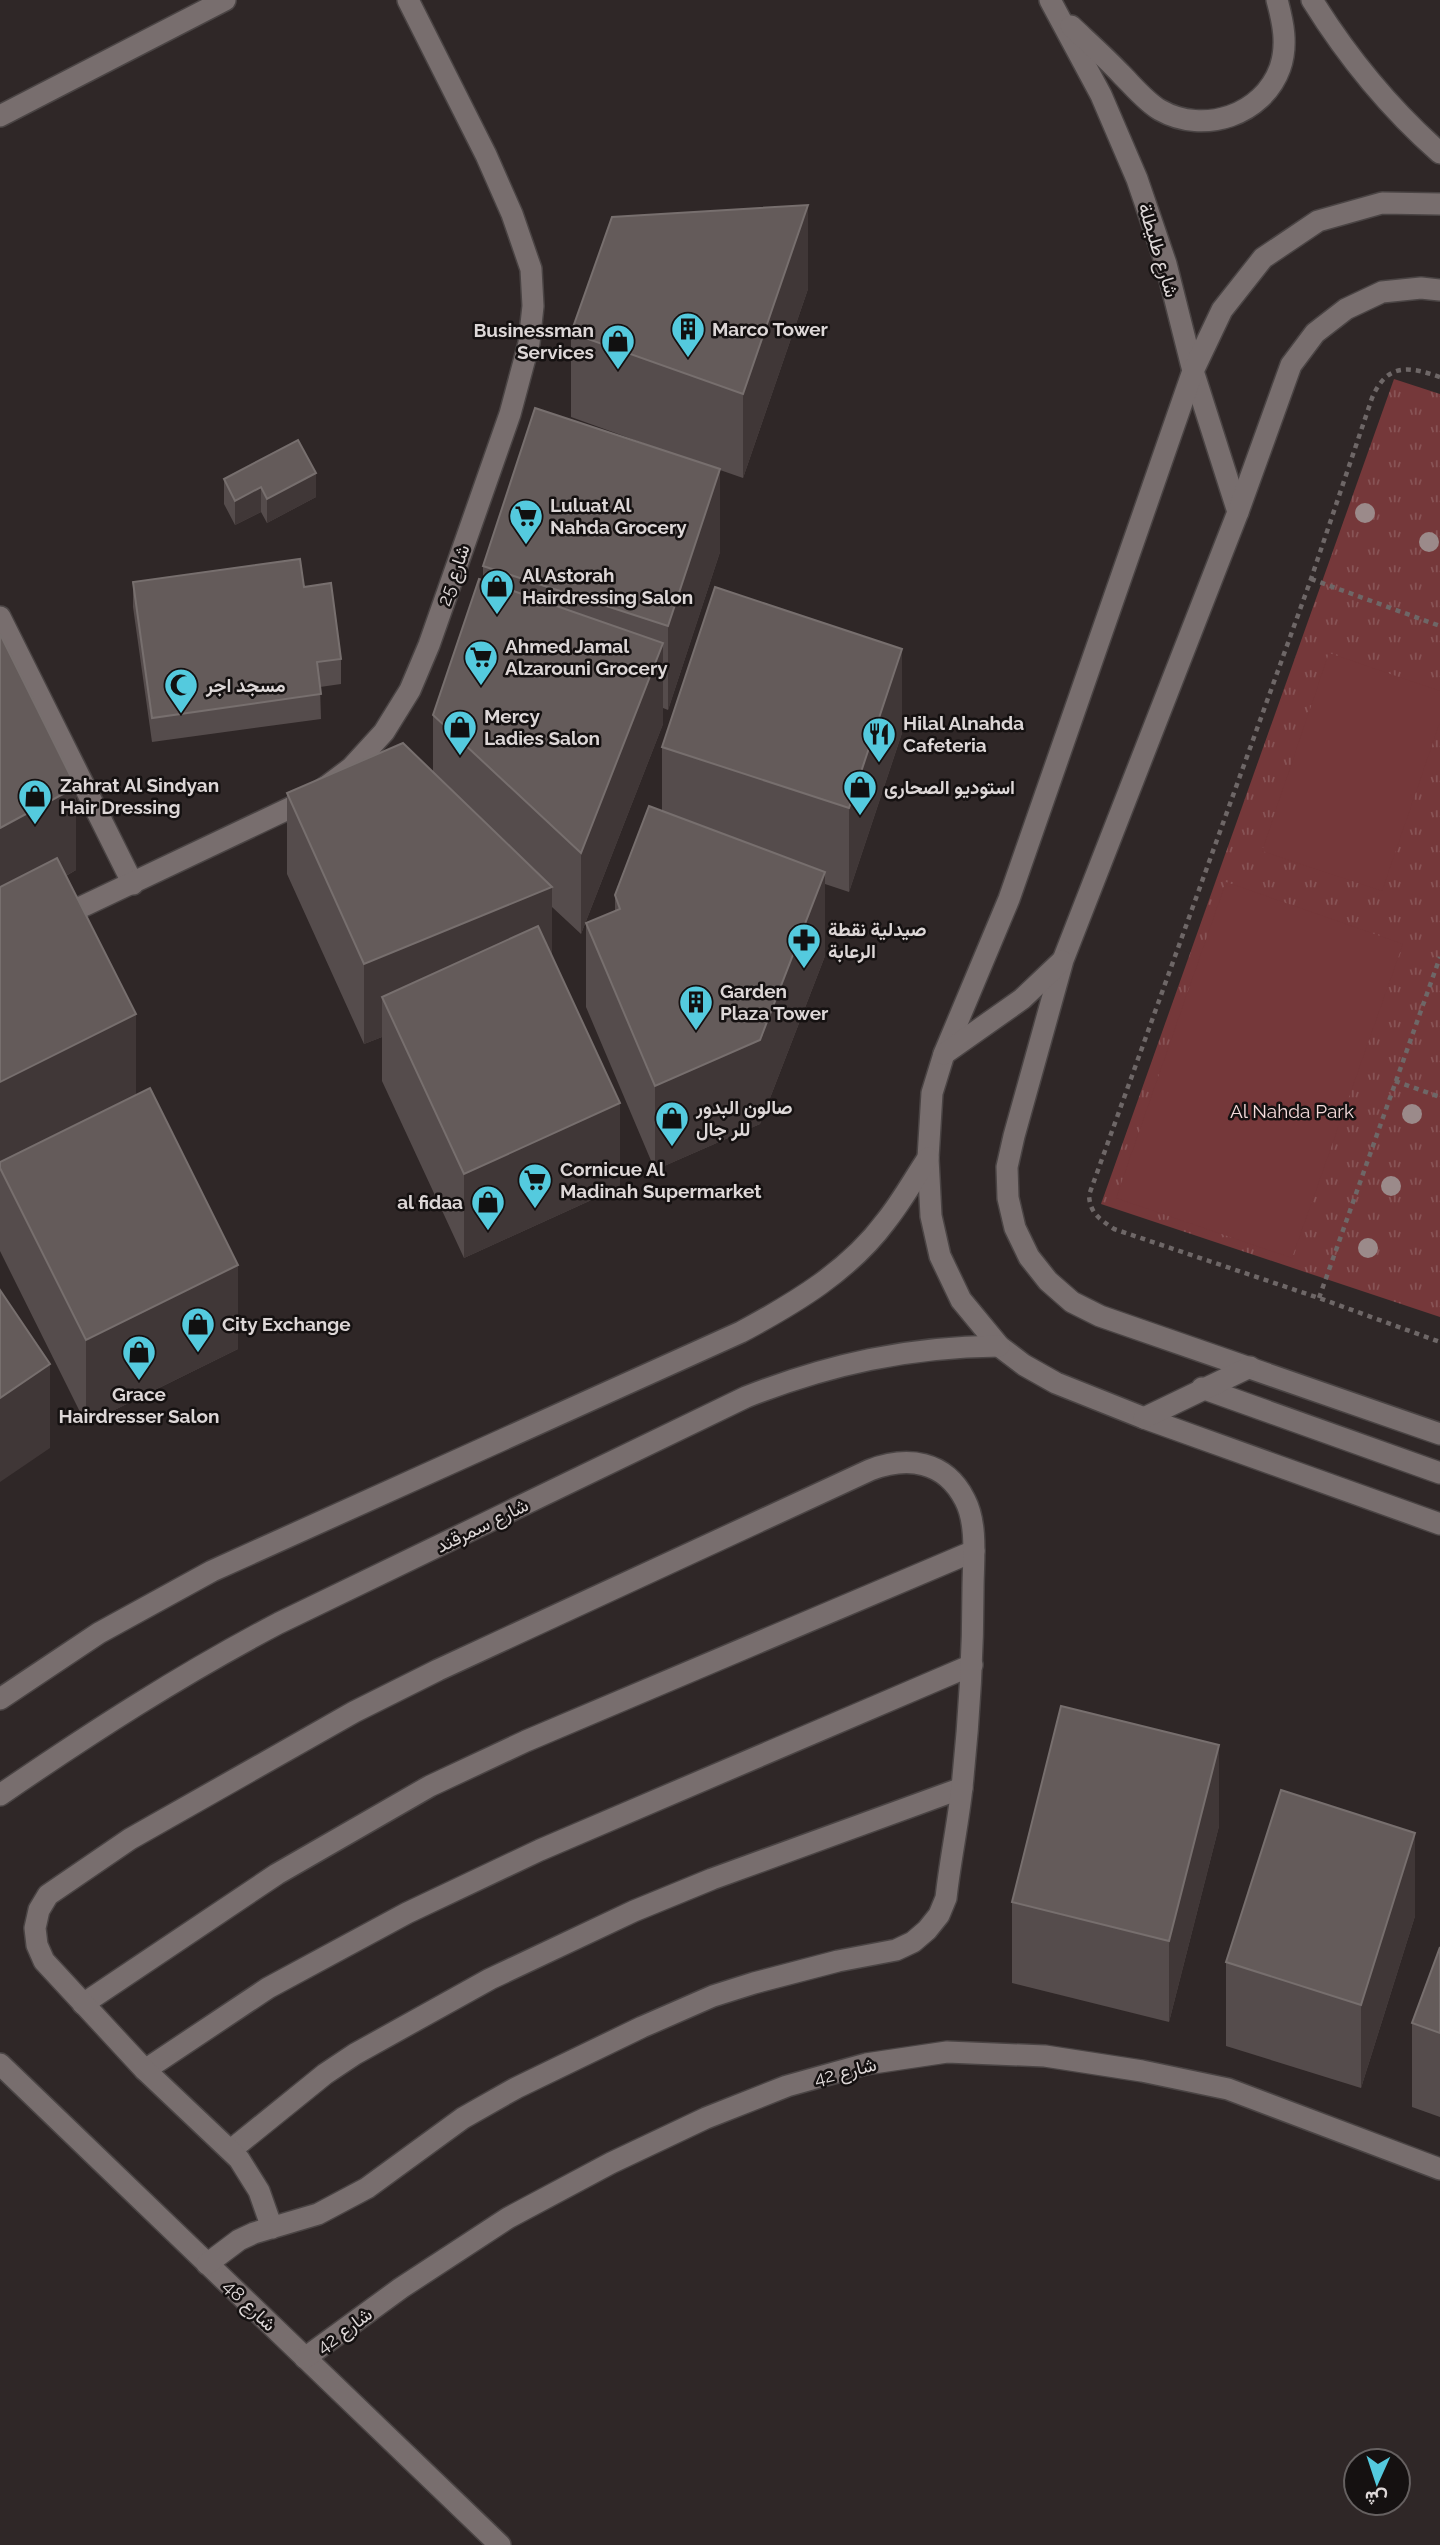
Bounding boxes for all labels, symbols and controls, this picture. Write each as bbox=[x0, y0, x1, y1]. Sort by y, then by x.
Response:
street label: شارع طليطلة bbox=[1132, 200, 1184, 300]
building icon: Marco Tower bbox=[669, 310, 707, 359]
place label: Marco Tower bbox=[712, 318, 829, 340]
place label: Businessman Services bbox=[473, 319, 594, 363]
shop icon: Businessman Services bbox=[599, 322, 637, 371]
place label: Luluat Al Nahda Grocery bbox=[550, 494, 687, 538]
supermarket icon: Luluat Al Nahda Grocery bbox=[507, 497, 545, 546]
street label: شارع 25 bbox=[432, 541, 476, 609]
place label: Al Astorah Hairdressing Salon bbox=[522, 564, 693, 608]
shop icon: Al Astorah Hairdressing Salon bbox=[478, 567, 516, 616]
place label: Ahmed Jamal Alzarouni Grocery bbox=[505, 635, 668, 679]
supermarket icon: Ahmed Jamal Alzarouni Grocery bbox=[462, 638, 500, 687]
mosque icon: مسجد اجر bbox=[162, 666, 200, 715]
place label: مسجد اجر bbox=[205, 674, 286, 698]
place label: Mercy Ladies Salon bbox=[484, 705, 600, 749]
shop icon: Mercy Ladies Salon bbox=[441, 708, 479, 757]
place label: Hilal Alnahda Cafeteria bbox=[903, 712, 1024, 756]
restaurant icon: Hilal Alnahda Cafeteria bbox=[860, 715, 898, 764]
shop icon: استوديو الصحارى bbox=[841, 768, 879, 817]
place label: Zahrat Al Sindyan Hair Dressing bbox=[60, 774, 219, 818]
place label: استوديو الصحارى bbox=[884, 776, 1015, 800]
shop icon: Zahrat Al Sindyan Hair Dressing bbox=[16, 777, 54, 826]
place label: صيدلية نقطة الرعابة bbox=[828, 918, 927, 964]
pharmacy icon: صيدلية نقطة الرعابة bbox=[785, 921, 823, 970]
place label: Garden Plaza Tower bbox=[720, 980, 829, 1024]
building icon: Garden Plaza Tower bbox=[677, 983, 715, 1032]
place label: صالون البدور للر جال bbox=[695, 1096, 793, 1142]
shop icon: صالون البدور للر جال bbox=[653, 1099, 691, 1148]
park label: Al Nahda Park bbox=[1230, 1100, 1354, 1122]
place label: Cornicue Al Madinah Supermarket bbox=[560, 1158, 762, 1202]
supermarket icon: Cornicue Al Madinah Supermarket bbox=[516, 1161, 554, 1210]
shop icon: al fidaa bbox=[469, 1183, 507, 1232]
place label: al fidaa bbox=[397, 1191, 463, 1213]
shop icon: City Exchange bbox=[179, 1305, 217, 1354]
place label: City Exchange bbox=[222, 1313, 351, 1335]
shop icon: Grace Hairdresser Salon bbox=[120, 1333, 158, 1382]
place label: Grace Hairdresser Salon bbox=[58, 1383, 220, 1427]
street label: شارع سمرقند bbox=[432, 1493, 533, 1559]
street label: شارع 42 bbox=[812, 2053, 879, 2091]
street label: شارع 48 bbox=[218, 2275, 281, 2337]
street label: شارع 42 bbox=[312, 2302, 377, 2359]
north arrow bbox=[1342, 2447, 1412, 2517]
text: ش bbox=[1364, 2486, 1388, 2511]

